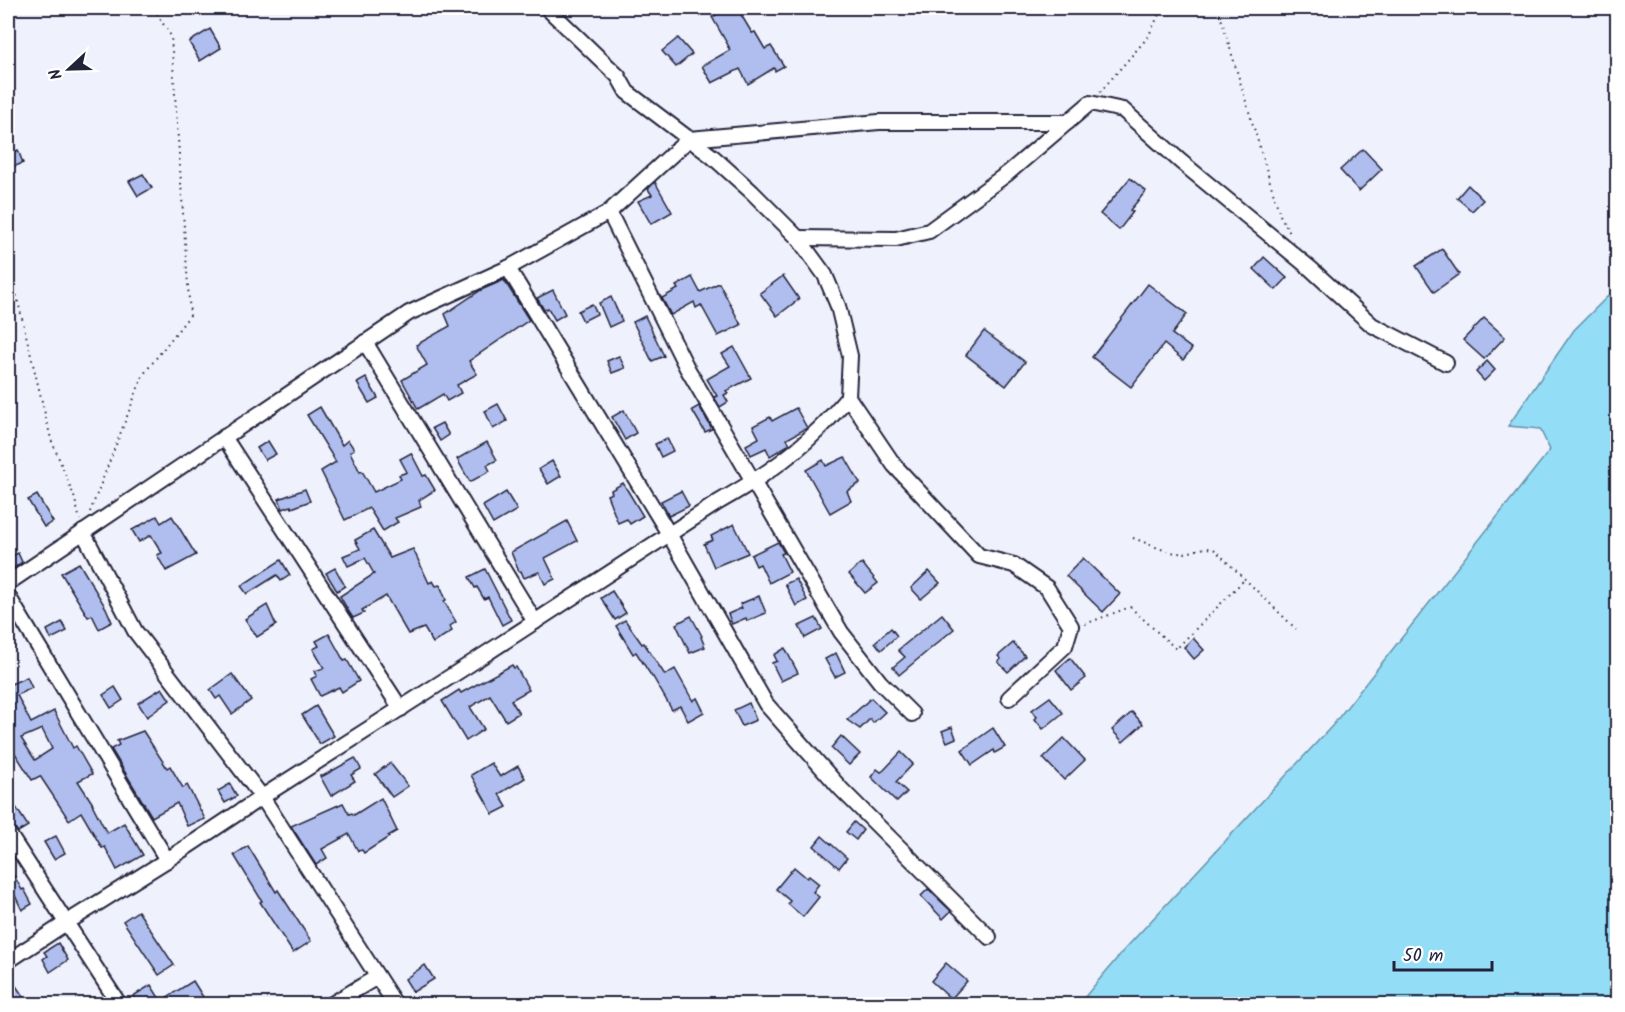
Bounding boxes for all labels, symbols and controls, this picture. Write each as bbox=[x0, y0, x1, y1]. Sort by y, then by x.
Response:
north arrow bbox=[39, 39, 99, 99]
text: N bbox=[43, 65, 70, 83]
scale bar bbox=[1394, 934, 1492, 972]
text: 50 m bbox=[1403, 942, 1443, 971]

